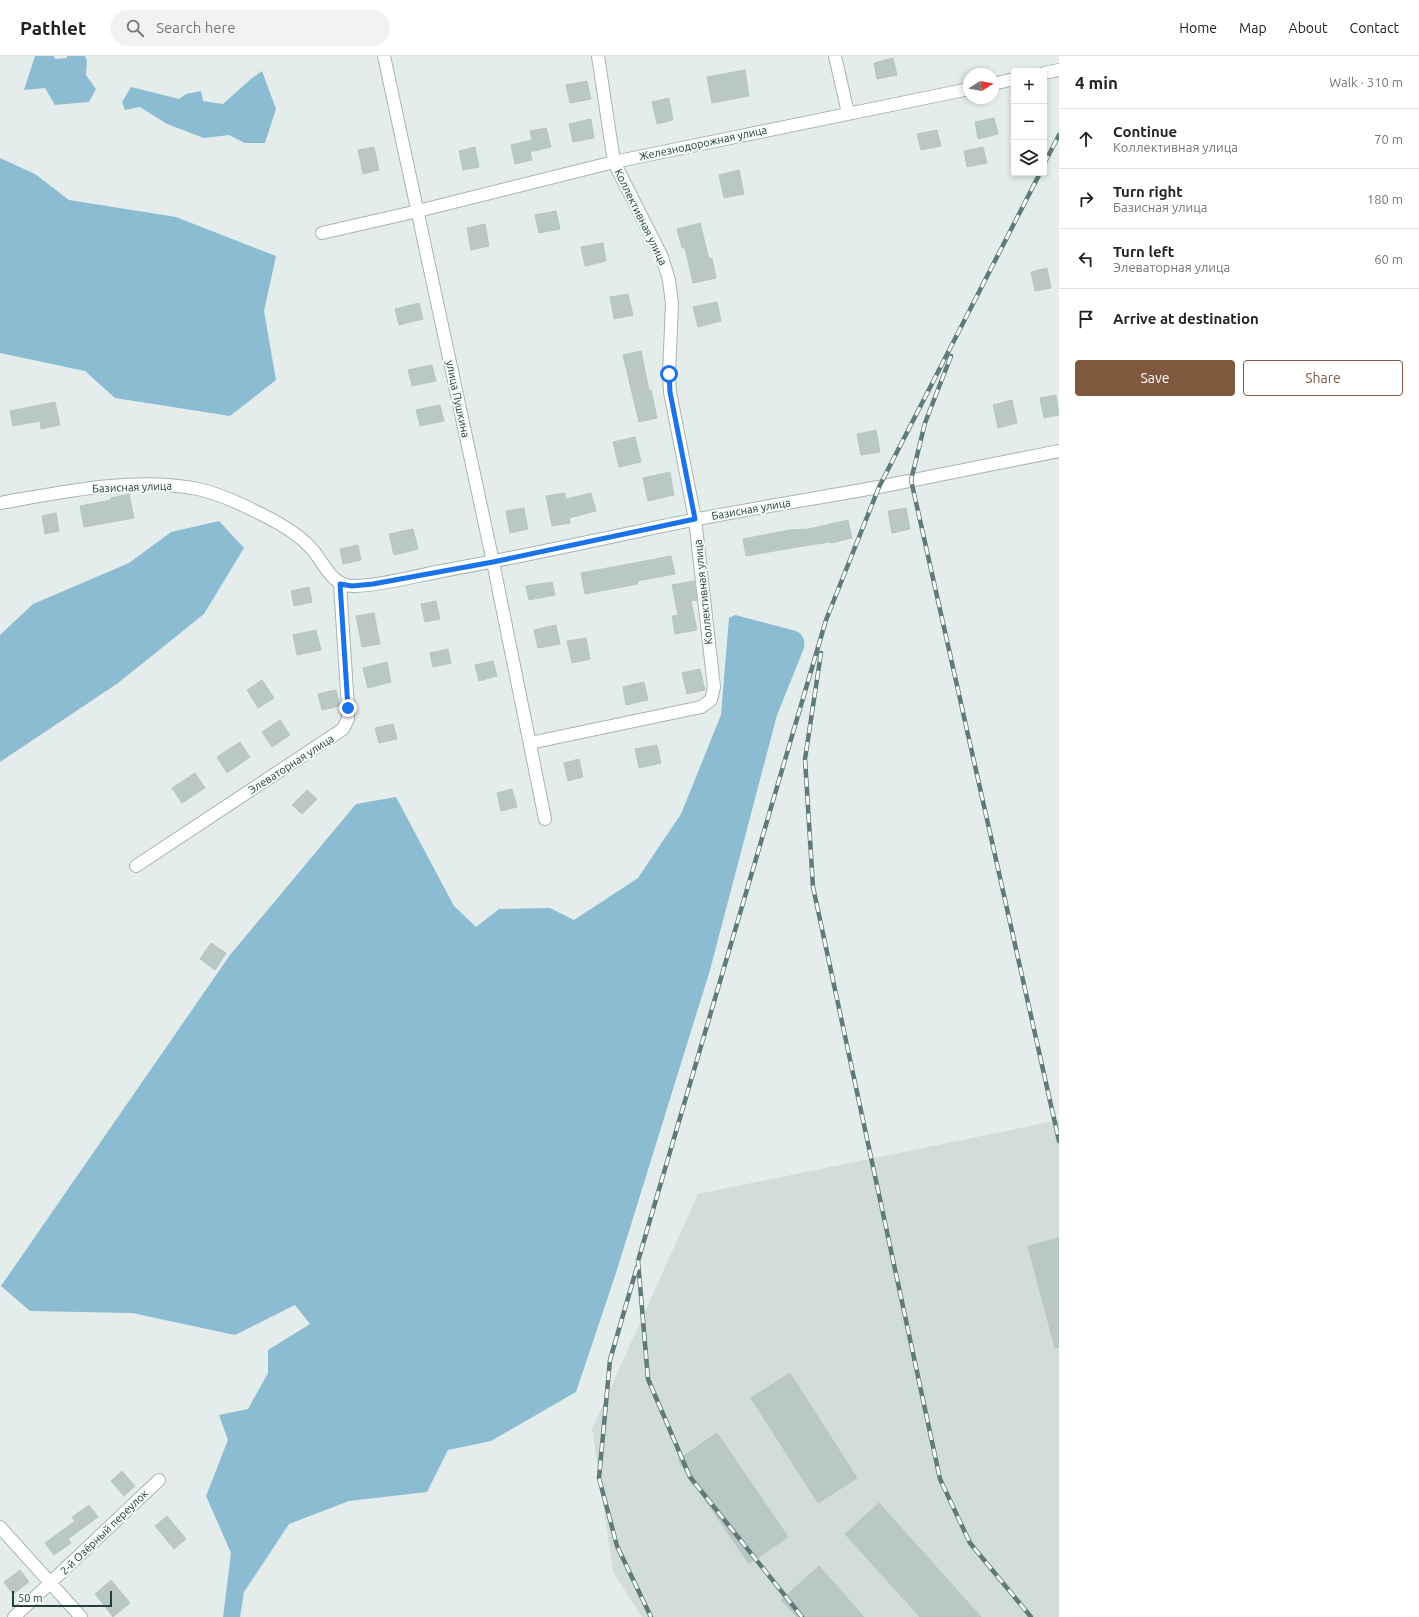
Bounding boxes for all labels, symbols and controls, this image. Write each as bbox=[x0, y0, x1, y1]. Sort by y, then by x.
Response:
search box bbox=[110, 10, 390, 46]
text: Pathlet bbox=[20, 17, 86, 39]
icon: search bbox=[124, 17, 146, 39]
text: Search here bbox=[156, 19, 236, 36]
text: Home bbox=[1179, 20, 1217, 36]
text: Map bbox=[1239, 20, 1267, 36]
text: About bbox=[1289, 20, 1328, 36]
text: Contact bbox=[1350, 20, 1399, 36]
north arrow bbox=[963, 68, 999, 104]
map controls bbox=[1011, 68, 1047, 176]
button: + bbox=[1011, 68, 1047, 104]
text: 4 min bbox=[1075, 73, 1118, 92]
text: Walk · 310 m bbox=[1329, 75, 1403, 89]
button: − bbox=[1011, 104, 1047, 140]
text: Continue bbox=[1113, 123, 1177, 140]
street label: Железнодорожная улица bbox=[638, 124, 768, 162]
icon: ahead bbox=[1075, 128, 1097, 150]
text: 70 m bbox=[1374, 132, 1403, 146]
button: layers bbox=[1011, 140, 1047, 176]
text: Коллективная улица bbox=[1113, 140, 1238, 154]
street label: Коллективная улица bbox=[612, 167, 670, 267]
text: Turn right bbox=[1113, 183, 1183, 200]
icon: right bbox=[1075, 188, 1097, 210]
text: 180 m bbox=[1367, 192, 1403, 206]
text: Базисная улица bbox=[1113, 200, 1207, 214]
text: Turn left bbox=[1113, 243, 1174, 260]
icon: left bbox=[1075, 248, 1097, 270]
text: 60 m bbox=[1374, 252, 1403, 266]
text: Элеваторная улица bbox=[1113, 260, 1230, 274]
icon: arrive bbox=[1075, 308, 1097, 330]
text: Arrive at destination bbox=[1113, 310, 1259, 327]
street label: улица Пушкина bbox=[444, 359, 472, 439]
button: Save bbox=[1075, 360, 1235, 396]
button: Share bbox=[1243, 360, 1403, 396]
route start bbox=[660, 365, 678, 383]
street label: Базисная улица bbox=[92, 480, 172, 494]
street label: Базисная улица bbox=[711, 496, 791, 522]
street label: Коллективная улица bbox=[692, 539, 714, 645]
route end bbox=[339, 699, 357, 717]
street label: Элеваторная улица bbox=[246, 732, 336, 796]
street label: 2-й Озёрный переулок bbox=[58, 1487, 150, 1577]
scale bar bbox=[12, 1589, 112, 1608]
text: 50 m bbox=[18, 1592, 42, 1604]

